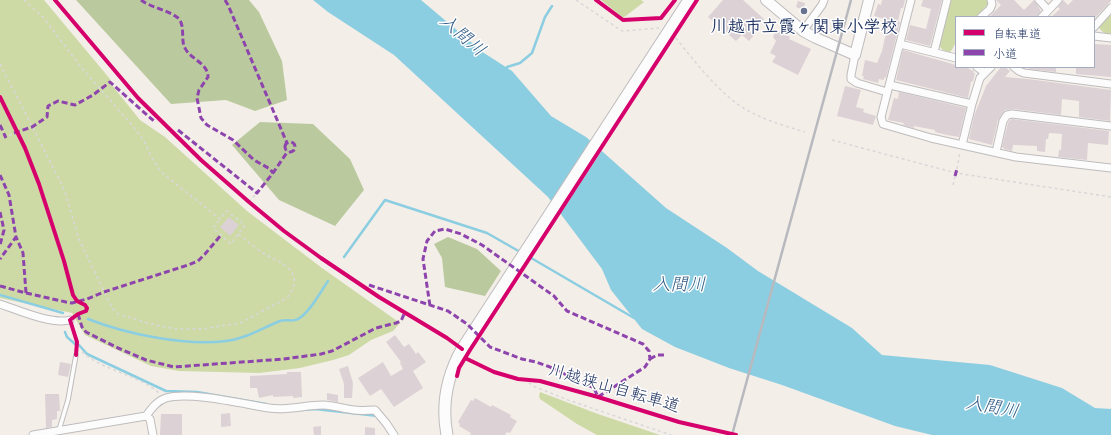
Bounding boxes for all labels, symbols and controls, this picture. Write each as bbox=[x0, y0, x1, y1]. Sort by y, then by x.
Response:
marker: 川越市立霞ヶ関東小学校 bbox=[799, 6, 809, 16]
water label: 入間川 bbox=[435, 10, 489, 62]
legend bbox=[955, 16, 1095, 68]
place label: 川越市立霞ヶ関東小学校 bbox=[711, 18, 897, 38]
text: 自転車道 bbox=[993, 27, 1041, 41]
text: 小道 bbox=[993, 47, 1017, 61]
water label: 入間川 bbox=[652, 274, 706, 296]
street label: 川越狭山自転車道 bbox=[546, 360, 682, 418]
water label: 入間川 bbox=[964, 393, 1020, 423]

